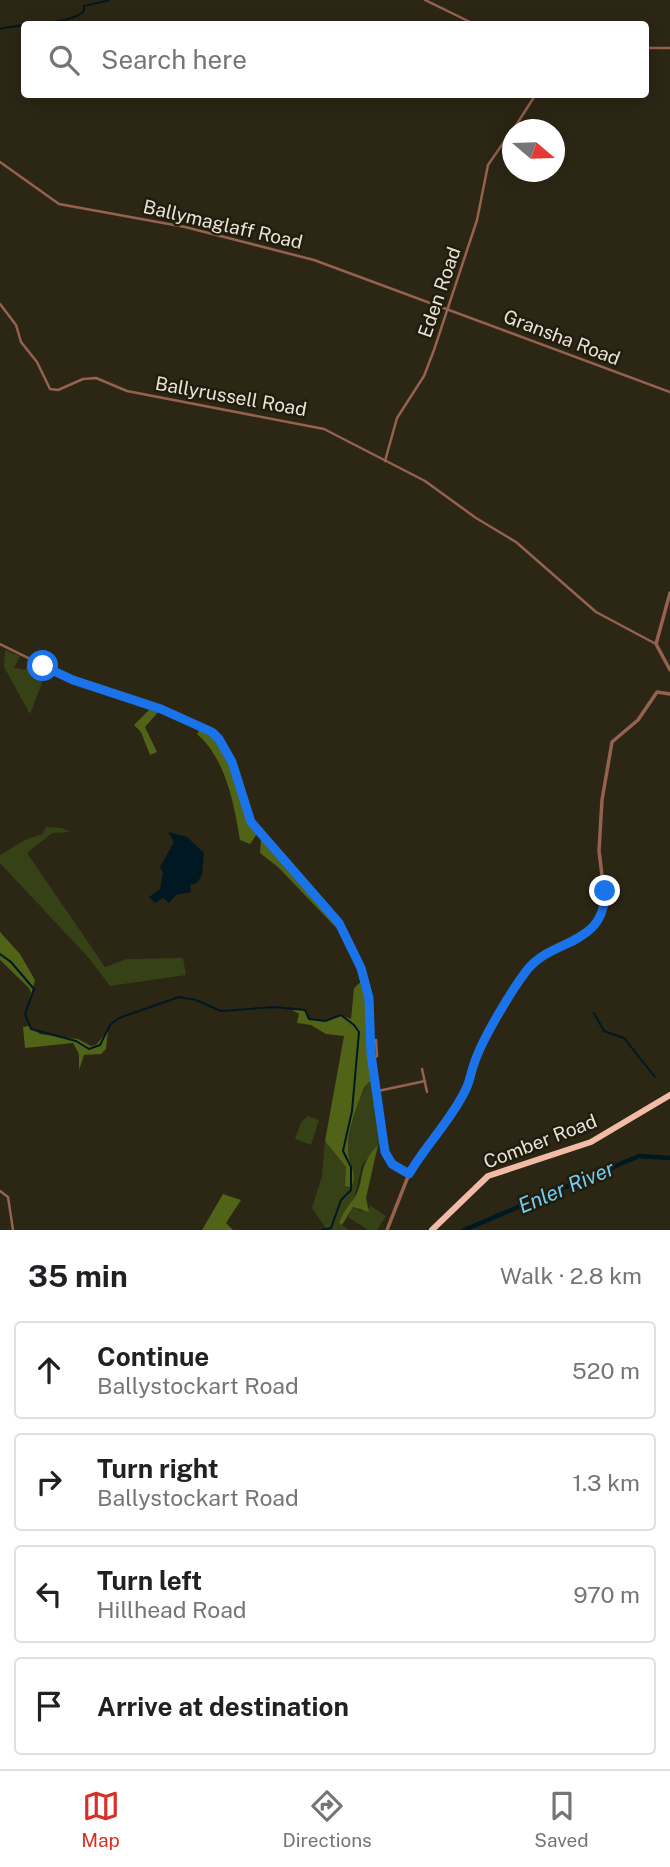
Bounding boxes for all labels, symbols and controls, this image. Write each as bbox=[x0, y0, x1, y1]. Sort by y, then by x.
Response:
search box bbox=[21, 21, 649, 98]
icon: search bbox=[45, 41, 83, 79]
text: Search here bbox=[101, 44, 247, 75]
north arrow bbox=[502, 119, 565, 182]
street label: Ballymaglaff Road bbox=[141, 195, 305, 253]
street label: Eden Road bbox=[413, 244, 465, 340]
street label: Gransha Road bbox=[501, 305, 623, 369]
street label: Ballyrussell Road bbox=[153, 372, 309, 420]
route start bbox=[27, 650, 58, 681]
route end bbox=[589, 875, 620, 906]
street label: Comber Road bbox=[480, 1109, 600, 1173]
water label: Enler River bbox=[514, 1155, 619, 1218]
text: 35 min bbox=[28, 1258, 128, 1294]
text: Walk · 2.8 km bbox=[500, 1262, 642, 1289]
text: Continue bbox=[97, 1341, 209, 1372]
icon: ahead bbox=[30, 1351, 68, 1389]
text: 520 m bbox=[572, 1357, 640, 1384]
text: Ballystockart Road bbox=[97, 1372, 299, 1399]
text: Turn right bbox=[97, 1453, 219, 1484]
icon: right bbox=[30, 1463, 68, 1501]
text: 1.3 km bbox=[573, 1469, 640, 1496]
text: Ballystockart Road bbox=[97, 1484, 299, 1511]
text: Turn left bbox=[97, 1565, 202, 1596]
icon: left bbox=[30, 1575, 68, 1613]
text: 970 m bbox=[573, 1581, 640, 1608]
text: Hillhead Road bbox=[97, 1596, 247, 1623]
icon: arrive bbox=[30, 1687, 68, 1725]
text: Arrive at destination bbox=[97, 1691, 349, 1722]
tab: Map bbox=[81, 1787, 120, 1851]
tab: Directions bbox=[282, 1787, 372, 1851]
tab: Saved bbox=[534, 1787, 589, 1851]

